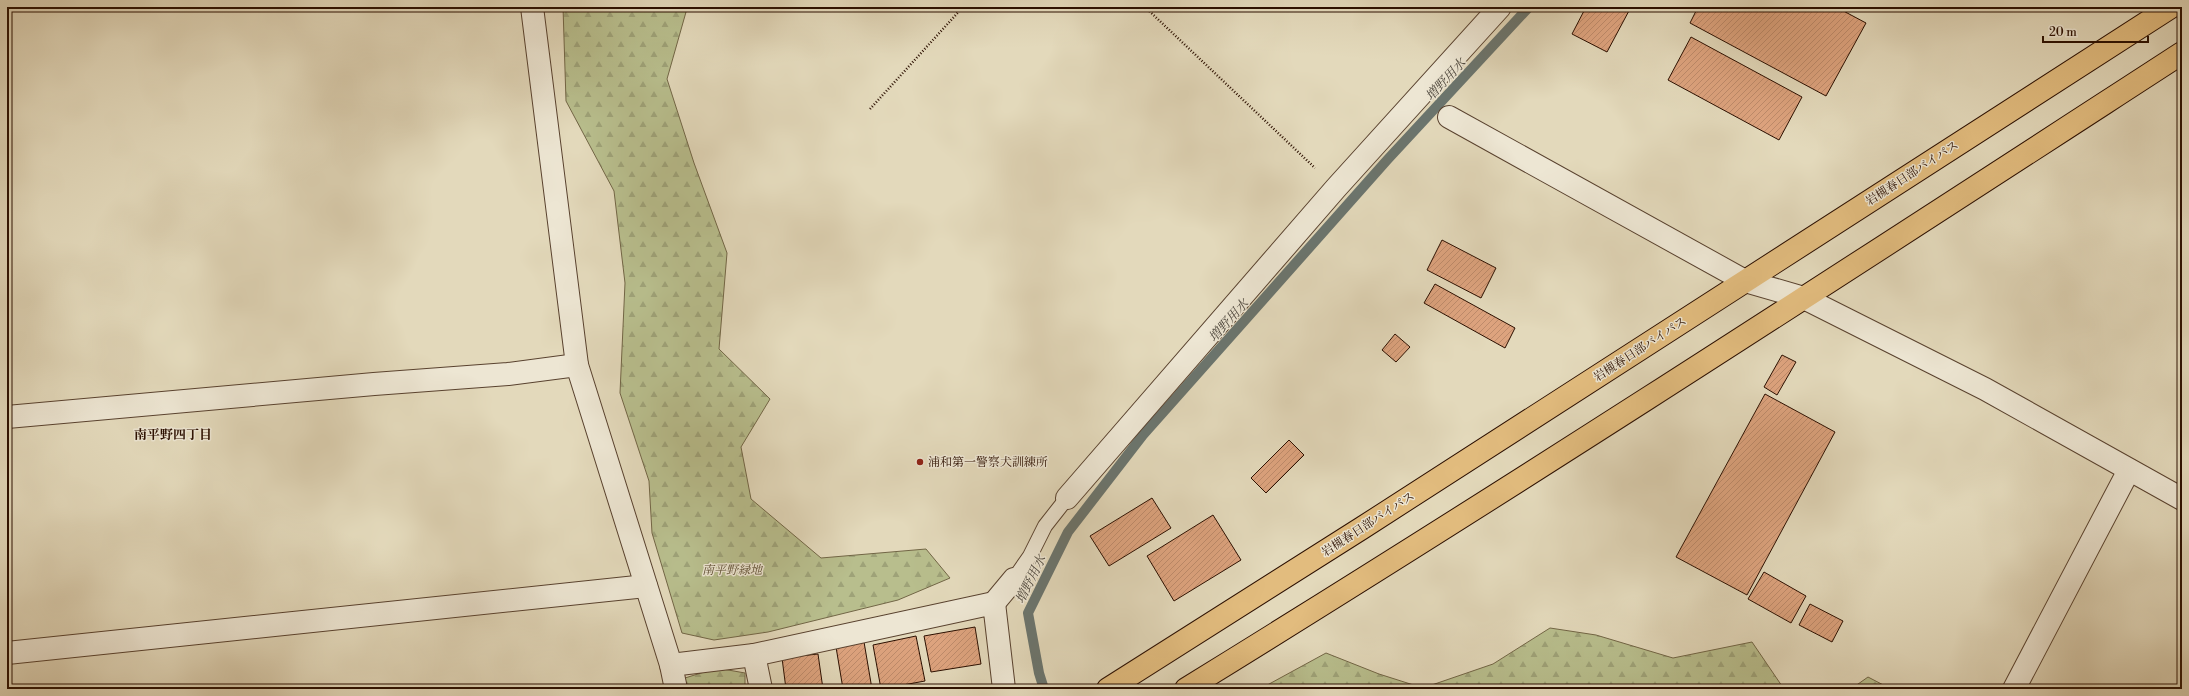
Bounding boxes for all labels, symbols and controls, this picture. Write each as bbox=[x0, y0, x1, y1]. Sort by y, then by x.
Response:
scale bar bbox=[2043, 18, 2148, 44]
text: 20 m bbox=[2049, 25, 2077, 40]
water label: 増野用水 bbox=[1422, 54, 1471, 104]
street label: 岩槻春日部バイパス bbox=[1863, 138, 1962, 209]
water label: 増野用水 bbox=[1205, 295, 1253, 345]
street label: 岩槻春日部バイパス bbox=[1591, 314, 1690, 385]
district label: 南平野四丁目 bbox=[134, 427, 212, 443]
place label: 浦和第一警察犬訓練所 bbox=[928, 455, 1048, 470]
marker: 浦和第一警察犬訓練所 bbox=[915, 457, 925, 467]
street label: 岩槻春日部バイパス bbox=[1319, 489, 1418, 560]
water label: 増野用水 bbox=[1012, 551, 1050, 606]
park label: 南平野緑地 bbox=[702, 563, 764, 578]

